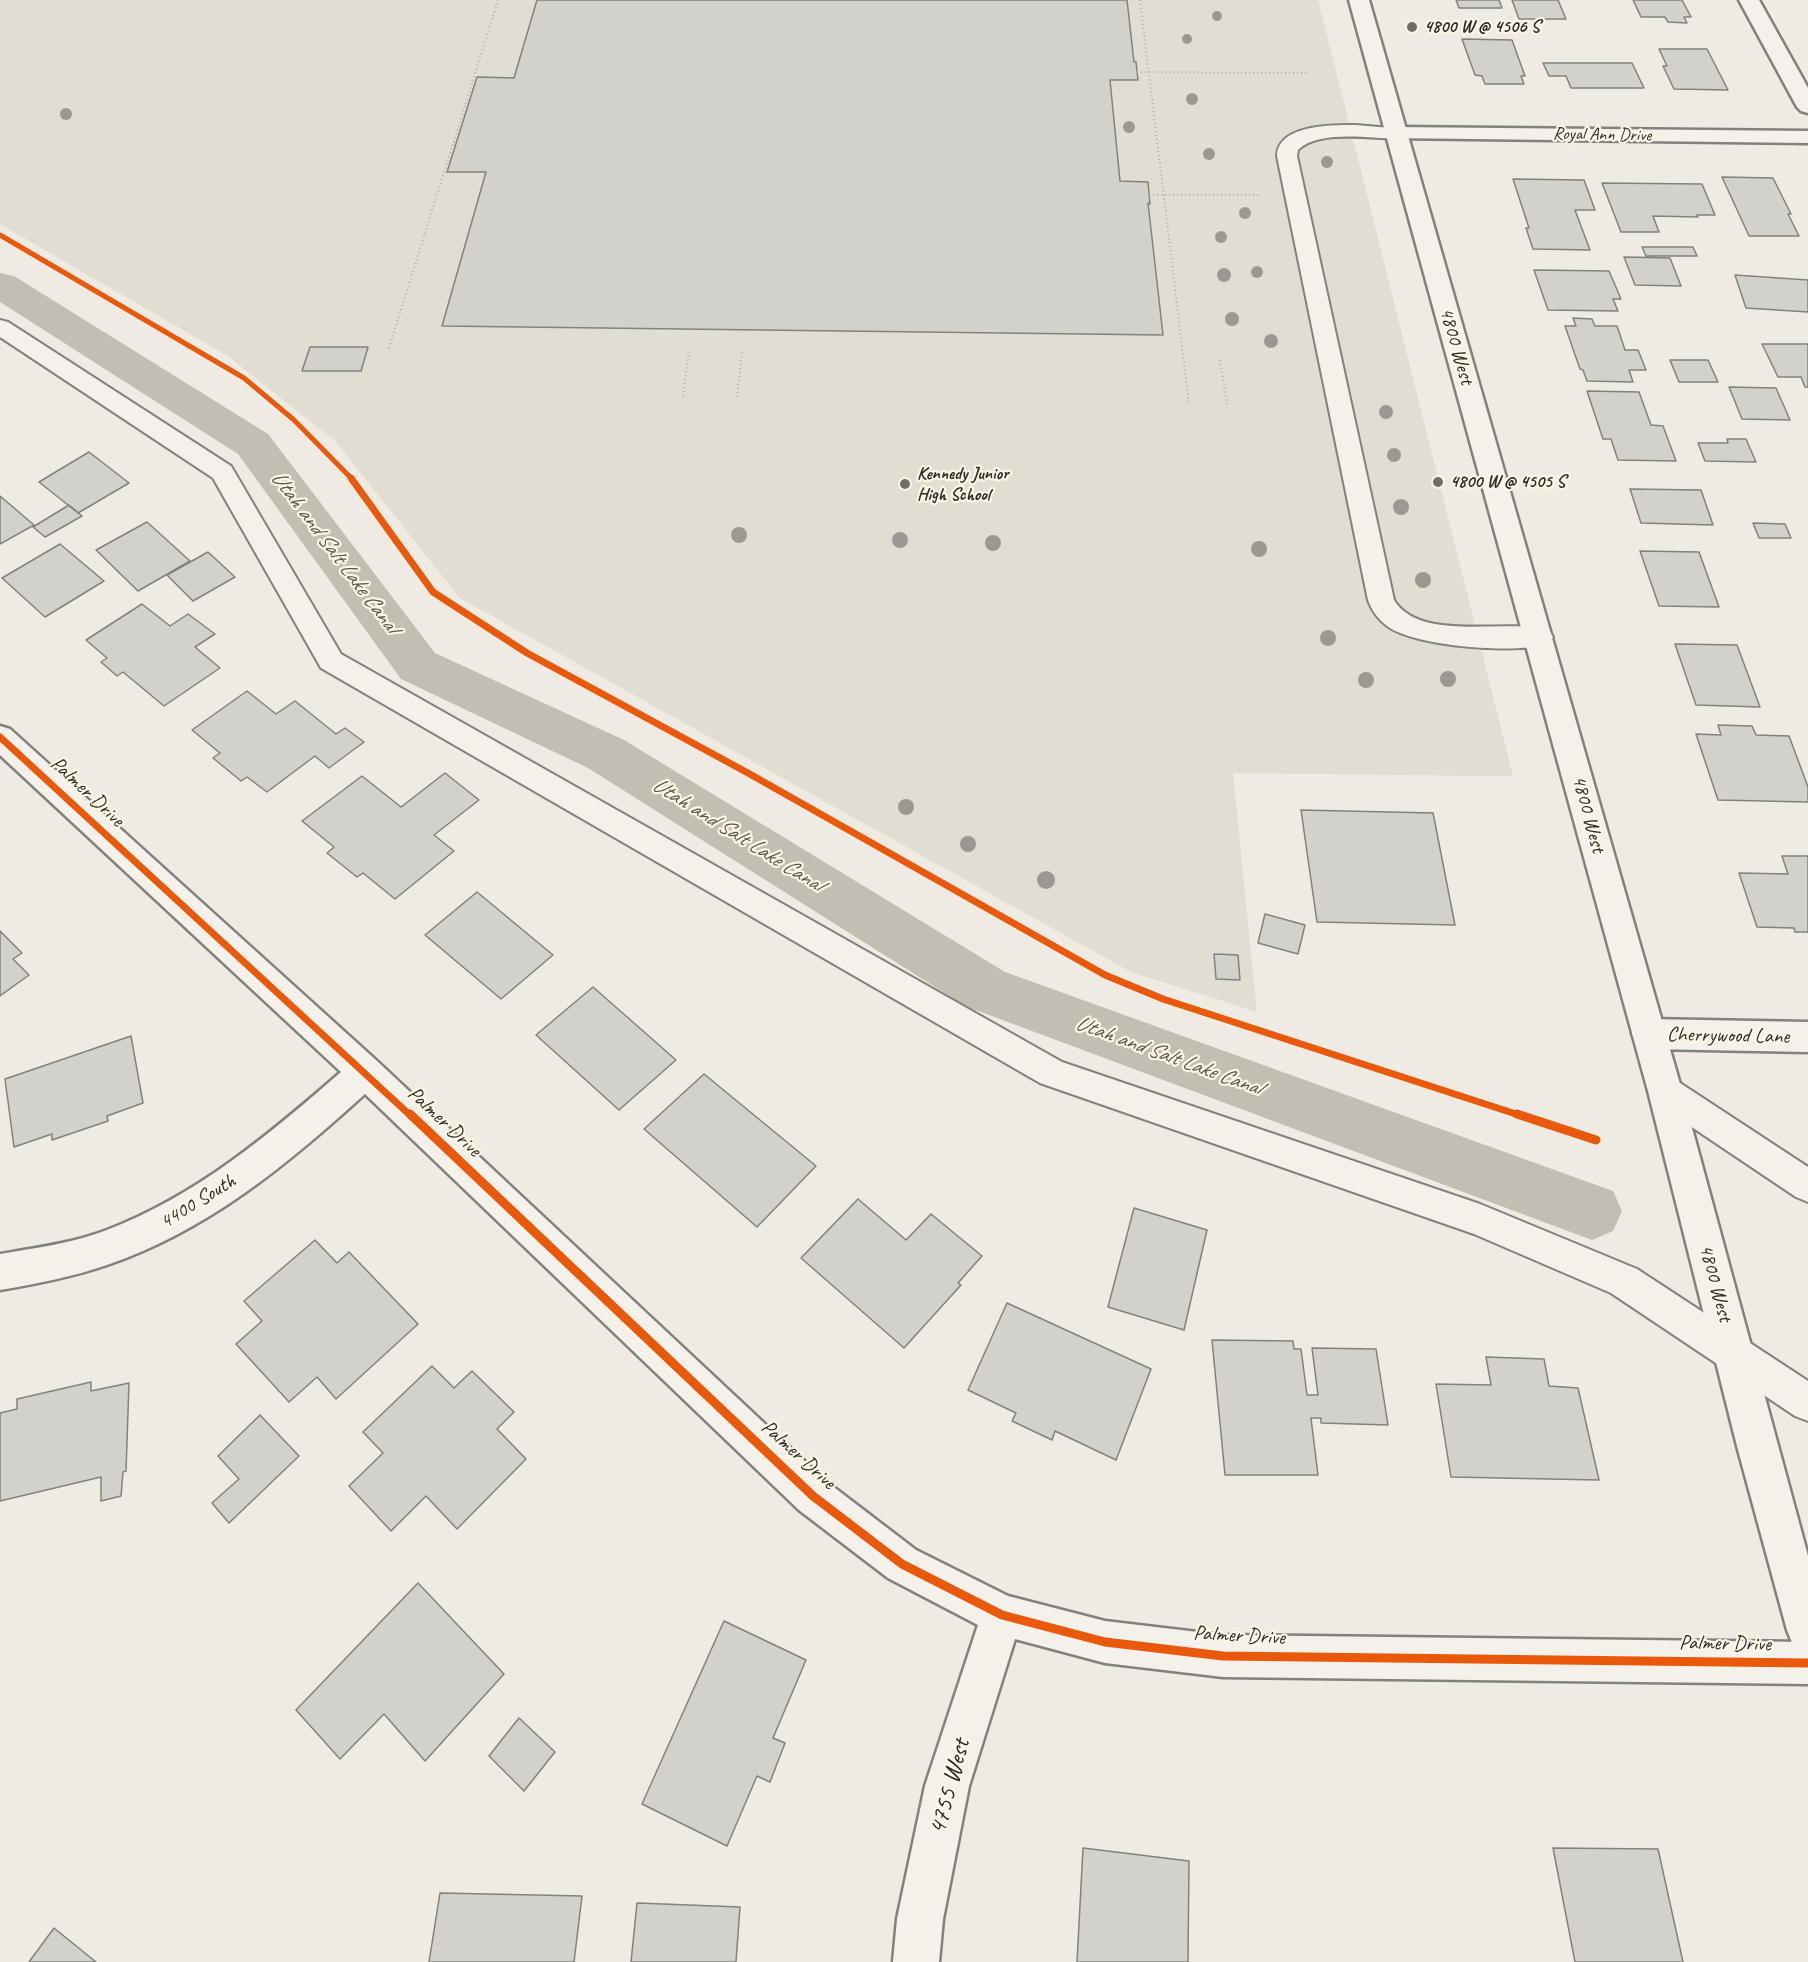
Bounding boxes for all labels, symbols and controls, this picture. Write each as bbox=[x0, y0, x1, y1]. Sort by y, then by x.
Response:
place label: 4800 W @ 4506 S bbox=[1424, 16, 1540, 38]
marker: 4800 W @ 4506 S bbox=[1405, 20, 1419, 34]
street label: Royal Ann Drive bbox=[1553, 123, 1651, 147]
street label: 4800 West bbox=[1433, 304, 1479, 388]
place label: Kennedy Junior High School bbox=[917, 463, 1008, 506]
water label: Utah and Salt Lake Canal bbox=[265, 466, 403, 638]
place label: 4800 W @ 4505 S bbox=[1450, 471, 1565, 493]
marker: 4800 W @ 4505 S bbox=[1431, 475, 1445, 489]
marker: Kennedy Junior High School bbox=[898, 477, 912, 491]
street label: Palmer Drive bbox=[45, 752, 129, 832]
water label: Utah and Salt Lake Canal bbox=[647, 772, 827, 898]
street label: 4800 West bbox=[1566, 773, 1610, 855]
water label: Utah and Salt Lake Canal bbox=[1072, 1010, 1264, 1102]
street label: Cherrywood Lane bbox=[1667, 1022, 1789, 1050]
street label: Palmer Drive bbox=[402, 1082, 486, 1162]
street label: 4400 South bbox=[155, 1169, 241, 1235]
street label: 4800 West bbox=[1693, 1242, 1737, 1324]
street label: Palmer Drive bbox=[756, 1415, 840, 1495]
street label: Palmer Drive bbox=[1193, 1621, 1285, 1651]
street label: Palmer Drive bbox=[1679, 1631, 1771, 1657]
street label: 4755 West bbox=[922, 1736, 978, 1838]

